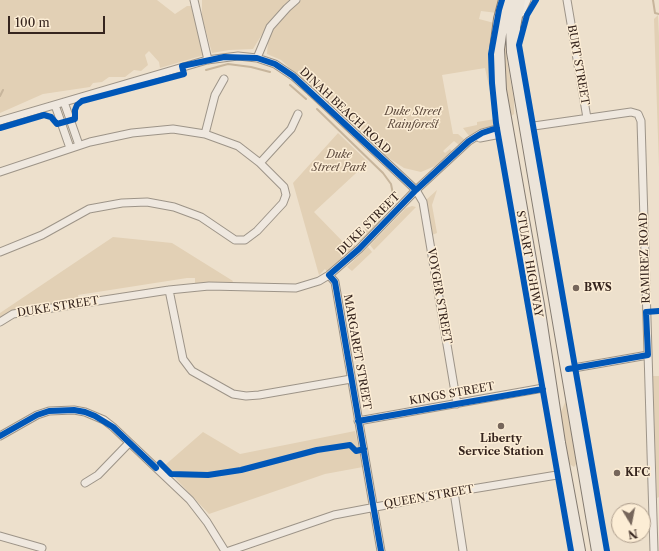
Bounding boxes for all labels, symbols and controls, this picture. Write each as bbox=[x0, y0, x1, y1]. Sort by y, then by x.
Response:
scale bar bbox=[10, 8, 107, 34]
text: 100 m bbox=[15, 15, 50, 30]
street label: BURT STREET bbox=[564, 24, 592, 106]
street label: DINAH BEACH ROAD bbox=[297, 65, 393, 157]
park label: Duke Street Rainforest bbox=[385, 105, 441, 131]
park label: Duke Street Park bbox=[311, 148, 367, 174]
street label: DUKE STREET bbox=[335, 190, 403, 258]
street label: STUART HIGHWAY bbox=[513, 210, 545, 318]
street label: RAMIREZ ROAD bbox=[637, 212, 653, 304]
street label: VOYGER STREET bbox=[424, 247, 454, 345]
place label: BWS bbox=[584, 281, 612, 295]
marker: BWS bbox=[571, 283, 581, 293]
street label: MARGARET STREET bbox=[340, 293, 374, 411]
street label: DUKE STREET bbox=[16, 294, 100, 320]
street label: KINGS STREET bbox=[408, 380, 496, 408]
marker: Liberty Service Station bbox=[496, 421, 506, 431]
place label: Liberty Service Station bbox=[458, 432, 544, 458]
place label: KFC bbox=[625, 466, 650, 480]
marker: KFC bbox=[612, 468, 622, 478]
street label: QUEEN STREET bbox=[383, 483, 475, 511]
north arrow bbox=[611, 503, 651, 543]
text: N bbox=[627, 526, 639, 542]

